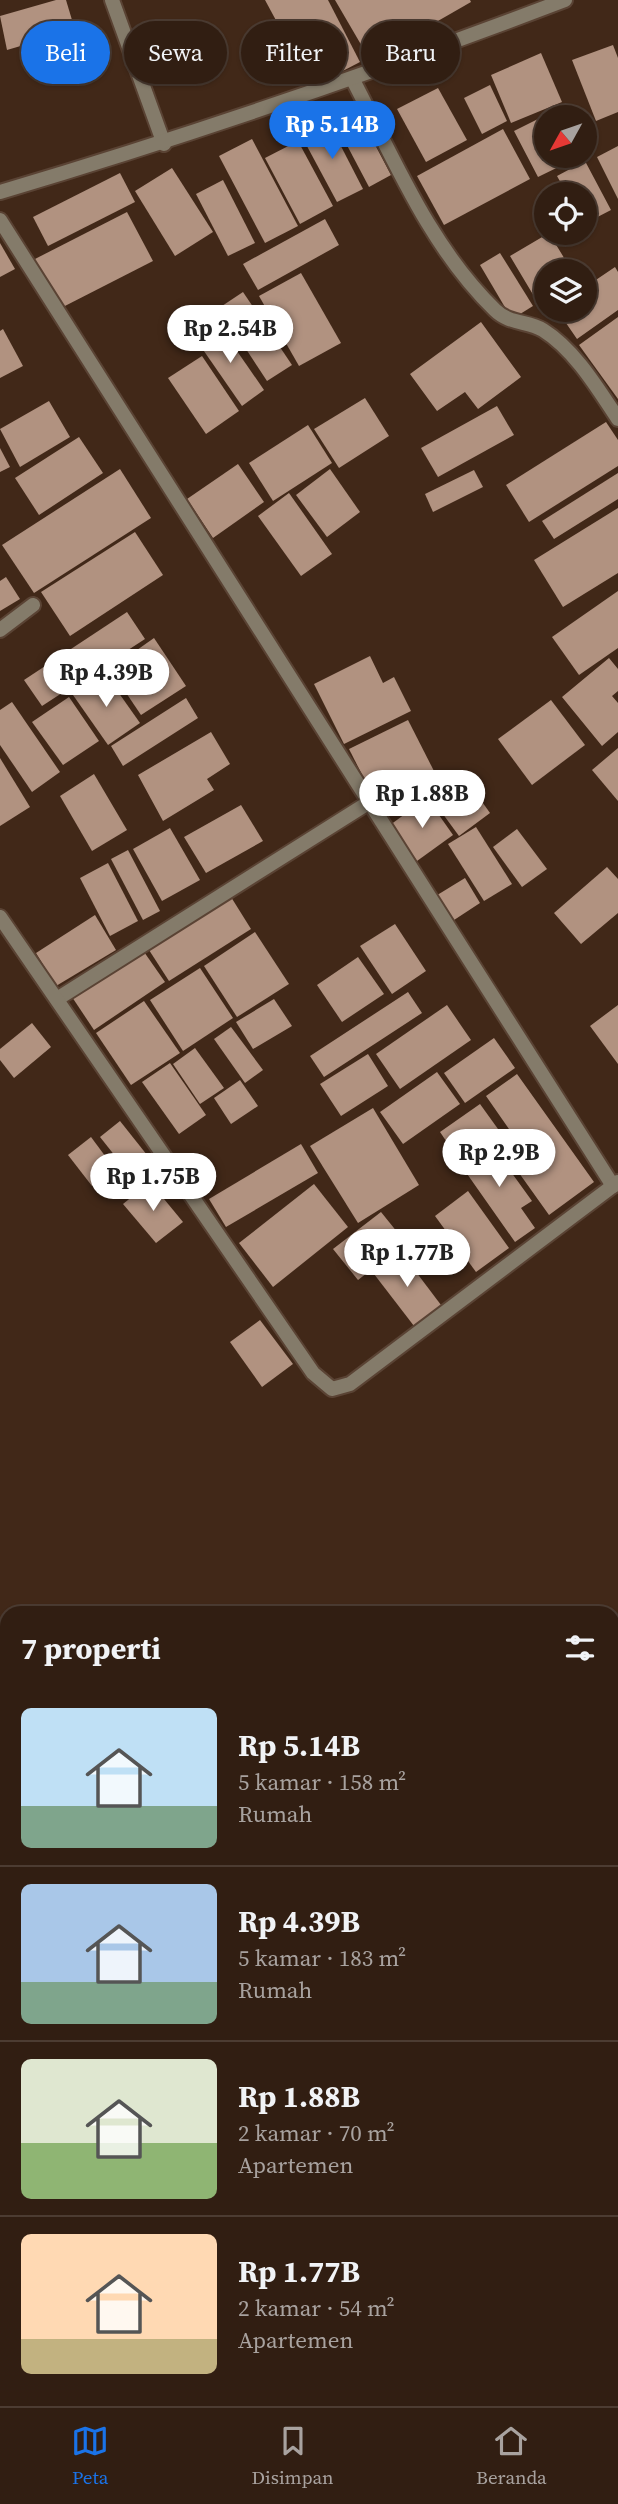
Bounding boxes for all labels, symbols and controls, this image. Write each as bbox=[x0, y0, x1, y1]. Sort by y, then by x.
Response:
chip: Beli bbox=[21, 21, 110, 84]
chip: Sewa bbox=[124, 21, 227, 84]
chip: Filter bbox=[241, 21, 347, 84]
chip: Baru bbox=[361, 21, 460, 84]
pin: Rp 5.14B bbox=[260, 102, 404, 161]
north arrow bbox=[534, 105, 597, 168]
map controls bbox=[534, 105, 597, 322]
text: Rp 5.14B bbox=[285, 108, 379, 140]
button: locate bbox=[534, 182, 597, 245]
button: layers bbox=[534, 259, 597, 322]
pin: Rp 2.54B bbox=[158, 306, 302, 365]
text: Rp 2.54B bbox=[183, 312, 277, 344]
pin: Rp 4.39B bbox=[34, 650, 178, 709]
text: Rp 4.39B bbox=[59, 656, 153, 688]
pin: Rp 1.88B bbox=[350, 770, 494, 830]
text: Rp 1.88B bbox=[375, 777, 469, 809]
pin: Rp 2.9B bbox=[434, 1130, 564, 1189]
text: Rp 2.9B bbox=[458, 1136, 540, 1168]
pin: Rp 1.75B bbox=[81, 1154, 225, 1213]
text: Rp 1.75B bbox=[106, 1160, 200, 1192]
pin: Rp 1.77B bbox=[335, 1230, 479, 1289]
text: Rp 1.77B bbox=[360, 1236, 454, 1268]
text: 7 properti bbox=[21, 1628, 161, 1669]
icon: filters bbox=[561, 1629, 599, 1667]
text: Rp 5.14B bbox=[238, 1725, 360, 1766]
icon: home bbox=[77, 1736, 161, 1820]
text: 5 kamar · 158 m² bbox=[238, 1766, 406, 1798]
text: Rumah bbox=[238, 1798, 312, 1830]
text: Rp 4.39B bbox=[238, 1901, 360, 1942]
icon: home bbox=[77, 1912, 161, 1996]
text: 5 kamar · 183 m² bbox=[238, 1942, 406, 1974]
text: Rumah bbox=[238, 1974, 312, 2006]
text: Rp 1.88B bbox=[238, 2076, 360, 2117]
icon: home bbox=[77, 2087, 161, 2171]
text: 2 kamar · 70 m² bbox=[238, 2117, 395, 2149]
text: Apartemen bbox=[238, 2149, 353, 2181]
text: Rp 1.77B bbox=[238, 2251, 360, 2292]
icon: home bbox=[77, 2262, 161, 2346]
text: 2 kamar · 54 m² bbox=[238, 2292, 395, 2324]
text: Apartemen bbox=[238, 2324, 353, 2356]
tab: Peta bbox=[71, 2422, 109, 2490]
tab: Disimpan bbox=[252, 2422, 334, 2490]
tab: Beranda bbox=[476, 2422, 547, 2490]

